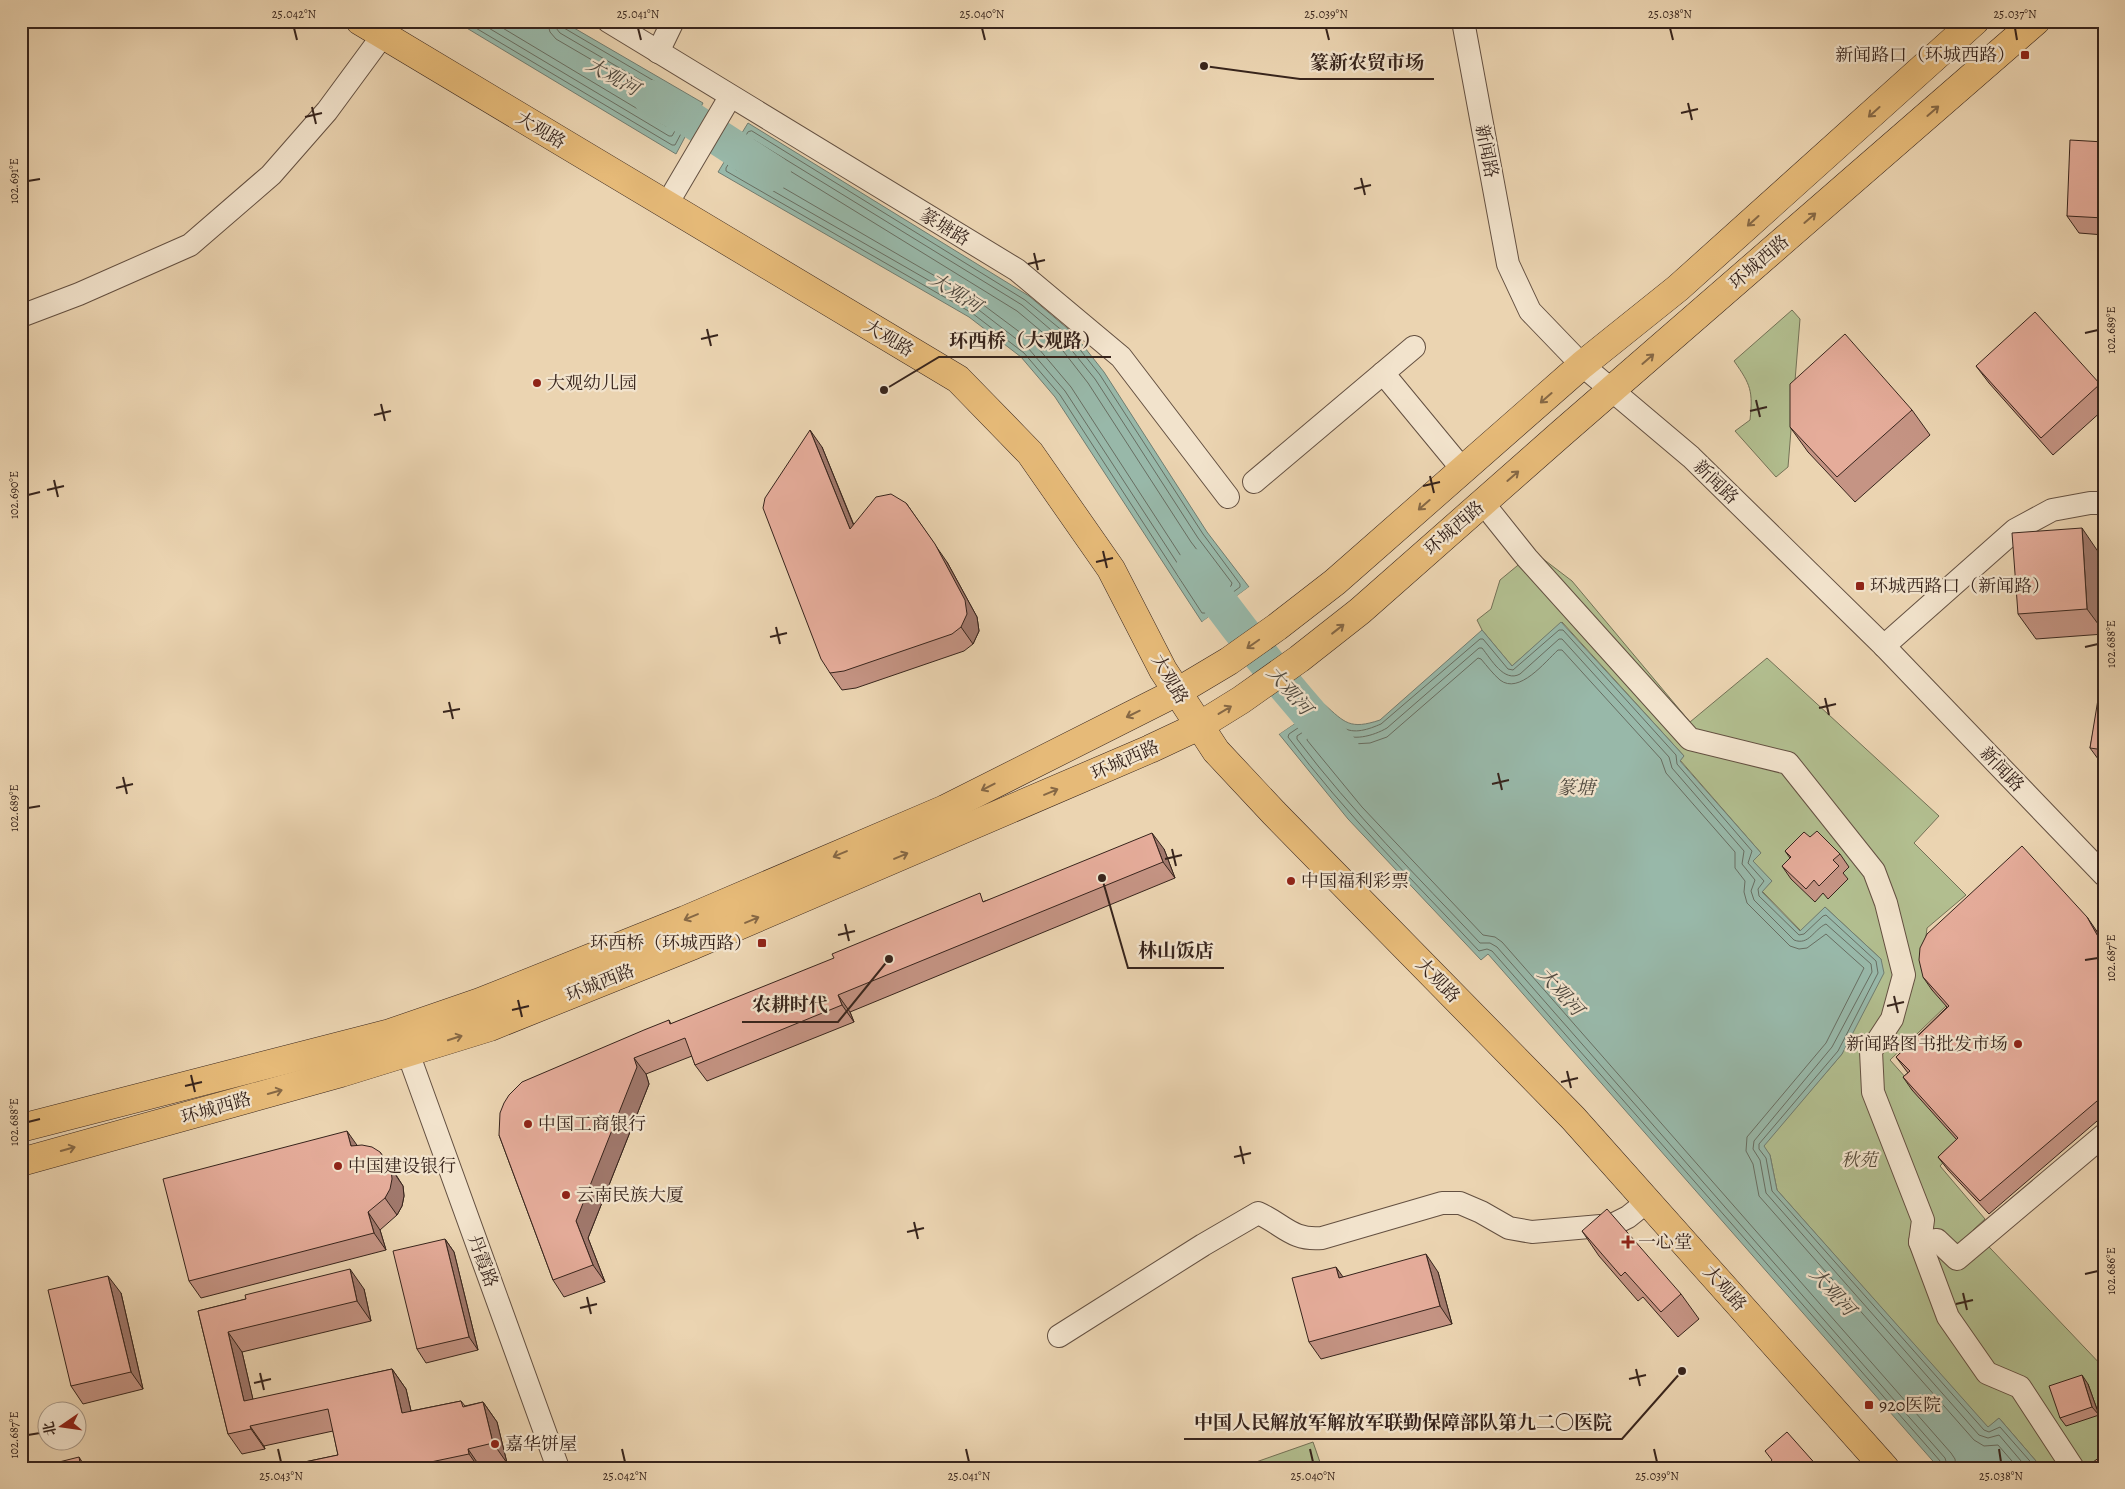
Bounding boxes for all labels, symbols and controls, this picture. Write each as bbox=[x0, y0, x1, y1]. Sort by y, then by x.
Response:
text: 25.042°N bbox=[272, 6, 317, 22]
text: 25.041°N bbox=[617, 6, 660, 22]
text: 25.040°N bbox=[959, 6, 1005, 22]
text: 25.039°N bbox=[1304, 6, 1348, 22]
text: 25.038°N bbox=[1648, 6, 1692, 22]
text: 25.037°N bbox=[1993, 6, 2037, 22]
place label: 新闻路口（环城西路） bbox=[1835, 43, 2015, 67]
callout: 篆新农贸市场 bbox=[1300, 45, 1434, 79]
marker: 新闻路口（环城西路） bbox=[2019, 49, 2031, 61]
text: 篆新农贸市场 bbox=[1310, 50, 1424, 76]
water label: 大观河 bbox=[581, 52, 646, 104]
street label: 大观路 bbox=[512, 106, 570, 154]
one-way arrow bbox=[1867, 106, 1880, 118]
one-way arrow bbox=[1926, 106, 1939, 117]
street label: 新闻路 bbox=[1470, 122, 1504, 180]
text: 102.691°E bbox=[6, 158, 22, 204]
street label: 篆塘路 bbox=[916, 203, 974, 251]
one-way arrow bbox=[1803, 212, 1816, 224]
one-way arrow bbox=[1746, 215, 1759, 227]
street label: 环城西路 bbox=[1724, 229, 1794, 295]
water label: 大观河 bbox=[924, 266, 989, 321]
text: 102.689°E bbox=[2103, 306, 2119, 354]
street label: 大观路 bbox=[860, 314, 918, 362]
callout: 环西桥（大观路） bbox=[939, 323, 1111, 357]
text: 环西桥（大观路） bbox=[949, 328, 1101, 354]
one-way arrow bbox=[1641, 353, 1654, 365]
place label: 大观幼儿园 bbox=[547, 371, 637, 395]
marker: 大观幼儿园 bbox=[531, 377, 543, 389]
one-way arrow bbox=[1539, 392, 1552, 403]
street label: 新闻路 bbox=[1688, 455, 1744, 509]
text: 102.690°E bbox=[6, 471, 22, 519]
one-way arrow bbox=[1506, 471, 1519, 482]
street label: 环城西路 bbox=[1419, 495, 1489, 561]
one-way arrow bbox=[1417, 499, 1430, 511]
place label: 环城西路口（新闻路） bbox=[1870, 574, 2050, 598]
marker: 环城西路口（新闻路） bbox=[1854, 580, 1866, 592]
text: 102.688°E bbox=[2103, 620, 2119, 668]
one-way arrow bbox=[1331, 624, 1344, 635]
one-way arrow bbox=[1246, 639, 1260, 649]
street label: 大观路 bbox=[1146, 650, 1194, 708]
water label: 大观河 bbox=[1261, 661, 1320, 723]
one-way arrow bbox=[1218, 705, 1232, 715]
one-way arrow bbox=[1126, 709, 1141, 719]
street label: 环城西路 bbox=[1087, 734, 1163, 786]
street label: 新闻路 bbox=[1975, 741, 2029, 797]
water label: 篆塘 bbox=[1557, 775, 1598, 801]
one-way arrow bbox=[981, 782, 996, 792]
text: 102.689°E bbox=[6, 784, 22, 832]
one-way arrow bbox=[1043, 787, 1058, 797]
one-way arrow bbox=[833, 849, 848, 859]
one-way arrow bbox=[893, 851, 908, 861]
place label: 中国福利彩票 bbox=[1301, 869, 1409, 893]
marker: 中国福利彩票 bbox=[1285, 875, 1297, 887]
one-way arrow bbox=[684, 913, 699, 923]
one-way arrow bbox=[744, 915, 759, 925]
place label: 环西桥（环城西路） bbox=[590, 931, 752, 955]
callout: 林山饭店 bbox=[1128, 934, 1224, 968]
text: 102.687°E bbox=[2103, 935, 2119, 981]
marker: 环西桥（环城西路） bbox=[756, 937, 768, 949]
text: 林山饭店 bbox=[1138, 938, 1214, 964]
street label: 大观路 bbox=[1411, 952, 1465, 1008]
street label: 环城西路 bbox=[562, 958, 638, 1008]
water label: 大观河 bbox=[1532, 962, 1591, 1024]
callout: 农耕时代 bbox=[742, 988, 838, 1022]
text: 农耕时代 bbox=[752, 992, 828, 1018]
place label: 新闻路图书批发市场 bbox=[1846, 1032, 2008, 1056]
one-way arrow bbox=[446, 1033, 462, 1043]
marker: 新闻路图书批发市场 bbox=[2012, 1038, 2024, 1050]
one-way arrow bbox=[267, 1086, 283, 1096]
street label: 环城西路 bbox=[178, 1087, 254, 1129]
text: 102.688°E bbox=[6, 1098, 22, 1146]
place label: 中国工商银行 bbox=[538, 1112, 646, 1136]
marker: 中国工商银行 bbox=[522, 1118, 534, 1130]
one-way arrow bbox=[60, 1144, 76, 1154]
park label: 秋苑 bbox=[1841, 1148, 1880, 1172]
place label: 中国建设银行 bbox=[348, 1154, 456, 1178]
marker: 中国建设银行 bbox=[332, 1160, 344, 1172]
place label: 云南民族大厦 bbox=[576, 1183, 684, 1207]
marker: 云南民族大厦 bbox=[560, 1189, 572, 1201]
place label: 一心堂 bbox=[1638, 1230, 1692, 1254]
street label: 丹霞路 bbox=[462, 1232, 504, 1290]
marker: 一心堂 bbox=[1622, 1236, 1634, 1248]
text: 102.686°E bbox=[2103, 1247, 2119, 1295]
street label: 大观路 bbox=[1698, 1260, 1752, 1316]
water label: 大观河 bbox=[1804, 1262, 1863, 1324]
place label: 920医院 bbox=[1879, 1393, 1941, 1417]
marker: 920医院 bbox=[1863, 1399, 1875, 1411]
north arrow bbox=[38, 1402, 88, 1452]
callout: 中国人民解放军解放军联勤保障部队第九二〇医院 bbox=[1184, 1405, 1622, 1439]
text: 中国人民解放军解放军联勤保障部队第九二〇医院 bbox=[1194, 1410, 1612, 1436]
text: 102.687°E bbox=[6, 1412, 22, 1458]
text: 北 bbox=[39, 1420, 61, 1438]
place label: 嘉华饼屋 bbox=[505, 1432, 577, 1456]
marker: 嘉华饼屋 bbox=[489, 1438, 501, 1450]
text: 25.043°N bbox=[259, 1468, 303, 1484]
text: 25.042°N bbox=[603, 1468, 648, 1484]
text: 25.041°N bbox=[948, 1468, 991, 1484]
text: 25.040°N bbox=[1290, 1468, 1336, 1484]
text: 25.039°N bbox=[1635, 1468, 1679, 1484]
text: 25.038°N bbox=[1979, 1468, 2023, 1484]

